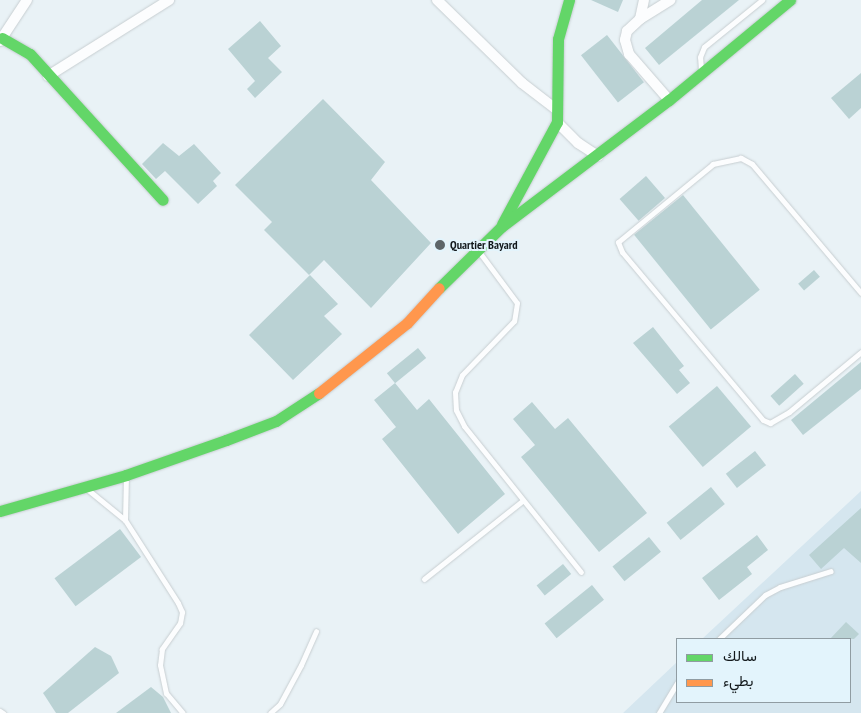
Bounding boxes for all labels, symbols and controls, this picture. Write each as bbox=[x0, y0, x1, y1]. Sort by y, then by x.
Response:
place label: Quartier Bayard bbox=[450, 238, 518, 252]
marker: Quartier Bayard bbox=[434, 239, 446, 251]
legend bbox=[676, 638, 851, 703]
text: سالك bbox=[723, 646, 757, 665]
text: بطيء bbox=[723, 671, 753, 690]

